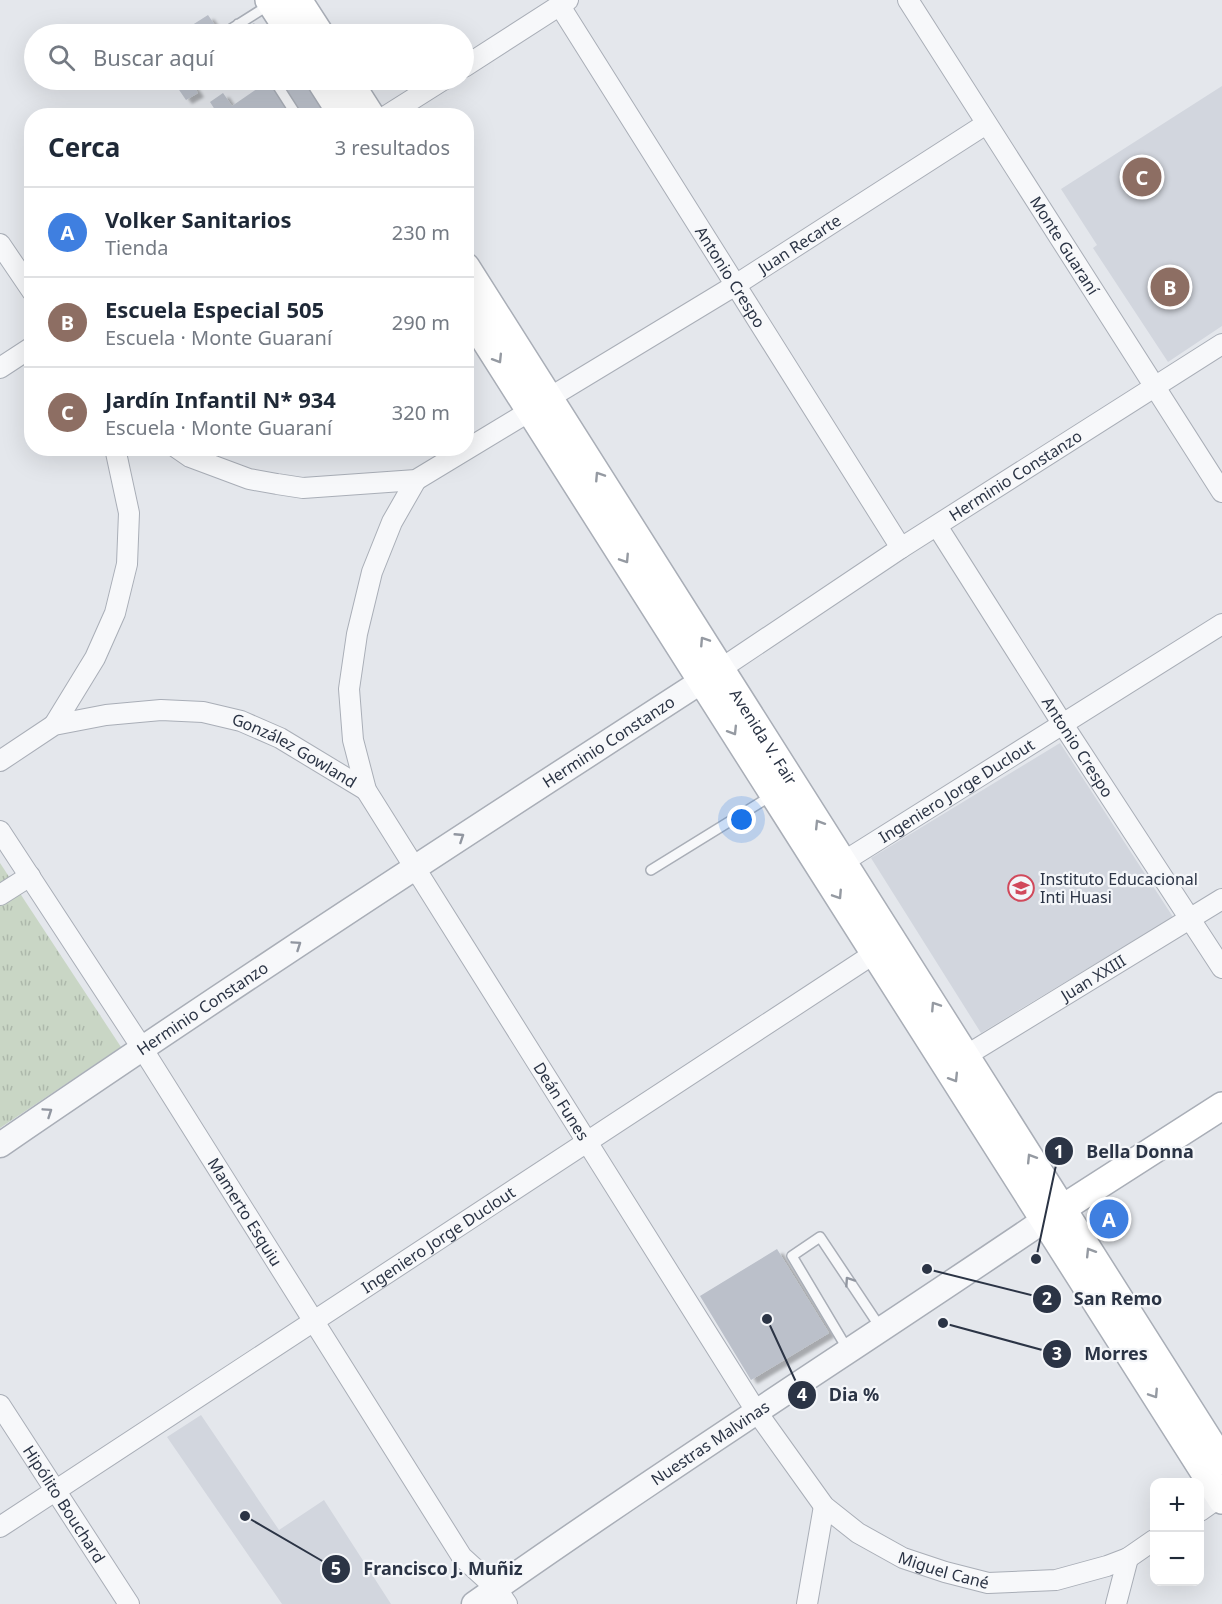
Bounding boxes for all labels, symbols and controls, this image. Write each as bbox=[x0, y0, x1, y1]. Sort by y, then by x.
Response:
search box bbox=[24, 24, 474, 90]
icon: search bbox=[45, 41, 78, 74]
text: Buscar aquí bbox=[93, 42, 214, 72]
text: Cerca bbox=[48, 129, 120, 165]
text: 3 resultados bbox=[335, 134, 450, 161]
pin: C bbox=[1122, 154, 1162, 200]
street label: Monte Guaraní bbox=[1025, 192, 1105, 300]
text: Volker Sanitarios bbox=[105, 204, 292, 234]
street label: Juan Recarte bbox=[752, 209, 845, 280]
text: A bbox=[61, 219, 74, 246]
text: 230 m bbox=[392, 219, 450, 246]
street label: Antonio Crespo bbox=[690, 222, 771, 332]
text: Tienda bbox=[105, 234, 168, 261]
pin: B bbox=[1150, 264, 1190, 310]
text: Escuela Especial 505 bbox=[105, 294, 324, 324]
text: B bbox=[61, 309, 74, 336]
text: 290 m bbox=[392, 309, 450, 336]
text: Escuela · Monte Guaraní bbox=[105, 324, 332, 351]
one-way arrow bbox=[490, 353, 501, 364]
text: Jardín Infantil N* 934 bbox=[105, 384, 336, 414]
text: C bbox=[61, 399, 74, 426]
text: 320 m bbox=[392, 399, 450, 426]
text: Escuela · Monte Guaraní bbox=[105, 414, 332, 441]
street label: Herminio Constanzo bbox=[945, 425, 1086, 526]
one-way arrow bbox=[596, 472, 607, 483]
one-way arrow bbox=[618, 553, 629, 564]
one-way arrow bbox=[700, 637, 712, 647]
street label: Avenida V. Fair bbox=[725, 685, 802, 789]
street label: Herminio Constanzo bbox=[538, 691, 679, 793]
street label: Antonio Crespo bbox=[1037, 692, 1119, 802]
street label: González Gowland bbox=[230, 708, 361, 793]
one-way arrow bbox=[726, 725, 738, 735]
street label: Ingeniero Jorge Duclout bbox=[875, 734, 1039, 848]
your location bbox=[727, 805, 756, 834]
one-way arrow bbox=[815, 820, 827, 830]
one-way arrow bbox=[454, 833, 464, 845]
place label: Instituto Educacional Inti Huasi bbox=[1040, 868, 1198, 908]
school or university icon: Instituto Educacional Inti Huasi bbox=[1006, 873, 1036, 903]
one-way arrow bbox=[830, 889, 842, 899]
one-way arrow bbox=[291, 941, 302, 952]
street label: Juan XXIII bbox=[1055, 949, 1130, 1007]
street label: Herminio Constanzo bbox=[132, 957, 272, 1060]
one-way arrow bbox=[931, 1002, 942, 1013]
street label: Deán Funes bbox=[529, 1058, 594, 1145]
one-way arrow bbox=[946, 1071, 957, 1082]
one-way arrow bbox=[42, 1108, 53, 1119]
callout: Bella Donna bbox=[1044, 1133, 1206, 1169]
text: 1 bbox=[1054, 1139, 1064, 1163]
text: Bella Donna bbox=[1086, 1139, 1194, 1163]
street label: Mamerto Esquiu bbox=[203, 1154, 287, 1270]
one-way arrow bbox=[1027, 1154, 1039, 1164]
street label: Ingeniero Jorge Duclout bbox=[357, 1181, 520, 1298]
pin: A bbox=[1090, 1196, 1128, 1242]
one-way arrow bbox=[1086, 1248, 1098, 1258]
one-way arrow bbox=[845, 1276, 856, 1287]
callout: San Remo bbox=[1032, 1281, 1174, 1317]
text: 2 bbox=[1042, 1286, 1052, 1310]
text: San Remo bbox=[1074, 1286, 1162, 1310]
callout: Morres bbox=[1042, 1336, 1159, 1372]
text: 3 bbox=[1052, 1341, 1062, 1365]
text: Morres bbox=[1084, 1341, 1148, 1365]
callout: Dia % bbox=[787, 1377, 891, 1413]
text: 4 bbox=[797, 1382, 807, 1406]
text: Dia % bbox=[829, 1382, 879, 1406]
one-way arrow bbox=[1147, 1387, 1158, 1398]
street label: Nuestras Malvinas bbox=[647, 1395, 774, 1490]
street label: Hipólito Bouchard bbox=[18, 1441, 110, 1567]
map controls bbox=[1150, 1478, 1204, 1586]
button: + bbox=[1150, 1478, 1204, 1532]
button: − bbox=[1150, 1532, 1204, 1586]
street label: Miguel Cané bbox=[895, 1546, 991, 1594]
callout: Francisco J. Muñiz bbox=[321, 1551, 534, 1587]
text: 5 bbox=[331, 1556, 341, 1580]
text: Francisco J. Muñiz bbox=[363, 1556, 523, 1580]

